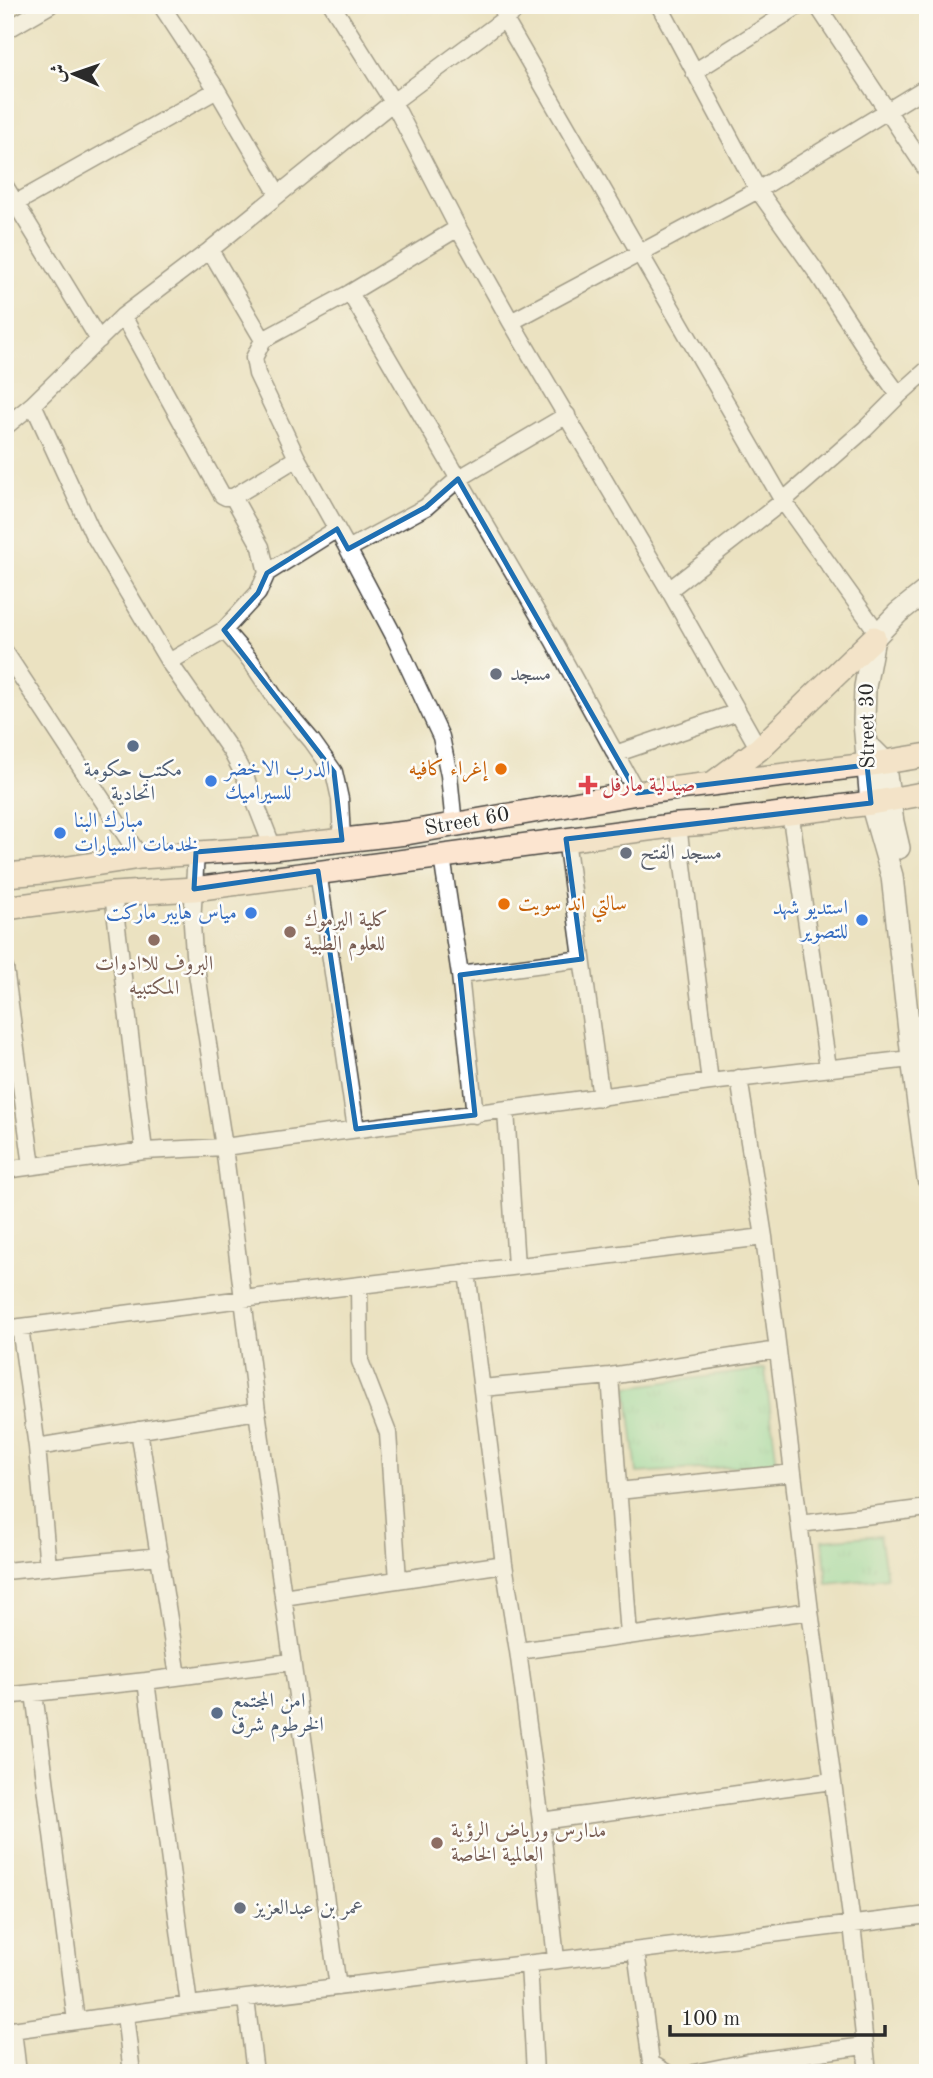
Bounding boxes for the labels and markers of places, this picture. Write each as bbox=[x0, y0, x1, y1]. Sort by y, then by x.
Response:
place label: مسجد bbox=[510, 664, 551, 685]
marker: مسجد bbox=[488, 666, 504, 682]
marker: مكتب حكومة اتحادية bbox=[125, 738, 141, 754]
place label: مكتب حكومة اتحادية bbox=[84, 758, 182, 806]
place label: إغراء كافيه bbox=[409, 758, 488, 783]
place label: الدرب الاخضر للسيراميك bbox=[223, 759, 331, 804]
marker: إغراء كافيه bbox=[493, 761, 509, 777]
marker: الدرب الاخضر للسيراميك bbox=[203, 773, 219, 789]
place label: صيدلية مارفل bbox=[602, 775, 695, 799]
marker: صيدلية مارفل bbox=[580, 777, 596, 793]
place label: مبارك البنا لخدمات السيارات bbox=[74, 810, 198, 856]
marker: مبارك البنا لخدمات السيارات bbox=[52, 825, 68, 841]
place label: مسجد الفتح bbox=[640, 843, 722, 871]
marker: مسجد الفتح bbox=[618, 845, 634, 861]
place label: سالتي اند سويت bbox=[518, 894, 627, 923]
marker: سالتي اند سويت bbox=[496, 896, 512, 912]
place label: استديو شهد للتصوير bbox=[773, 898, 848, 944]
place label: مياس هايبر ماركت bbox=[106, 903, 237, 925]
marker: مياس هايبر ماركت bbox=[243, 905, 259, 921]
place label: كلية اليرموك للعلوم الطبية bbox=[304, 909, 388, 961]
marker: استديو شهد للتصوير bbox=[854, 912, 870, 928]
marker: كلية اليرموك للعلوم الطبية bbox=[282, 924, 298, 940]
marker: البروف للاادوات المكتبيه bbox=[146, 932, 162, 948]
place label: البروف للاادوات المكتبيه bbox=[95, 954, 213, 1000]
place label: امن المجتمع الخرطوم شرق bbox=[231, 1691, 324, 1742]
marker: امن المجتمع الخرطوم شرق bbox=[209, 1705, 225, 1721]
place label: مدارس ورياض الرؤية العالمية الخاصة bbox=[451, 1820, 606, 1866]
marker: مدارس ورياض الرؤية العالمية الخاصة bbox=[429, 1835, 445, 1851]
place label: عمر بن عبدالعزيز bbox=[252, 1898, 363, 1920]
marker: عمر بن عبدالعزيز bbox=[232, 1900, 248, 1916]

